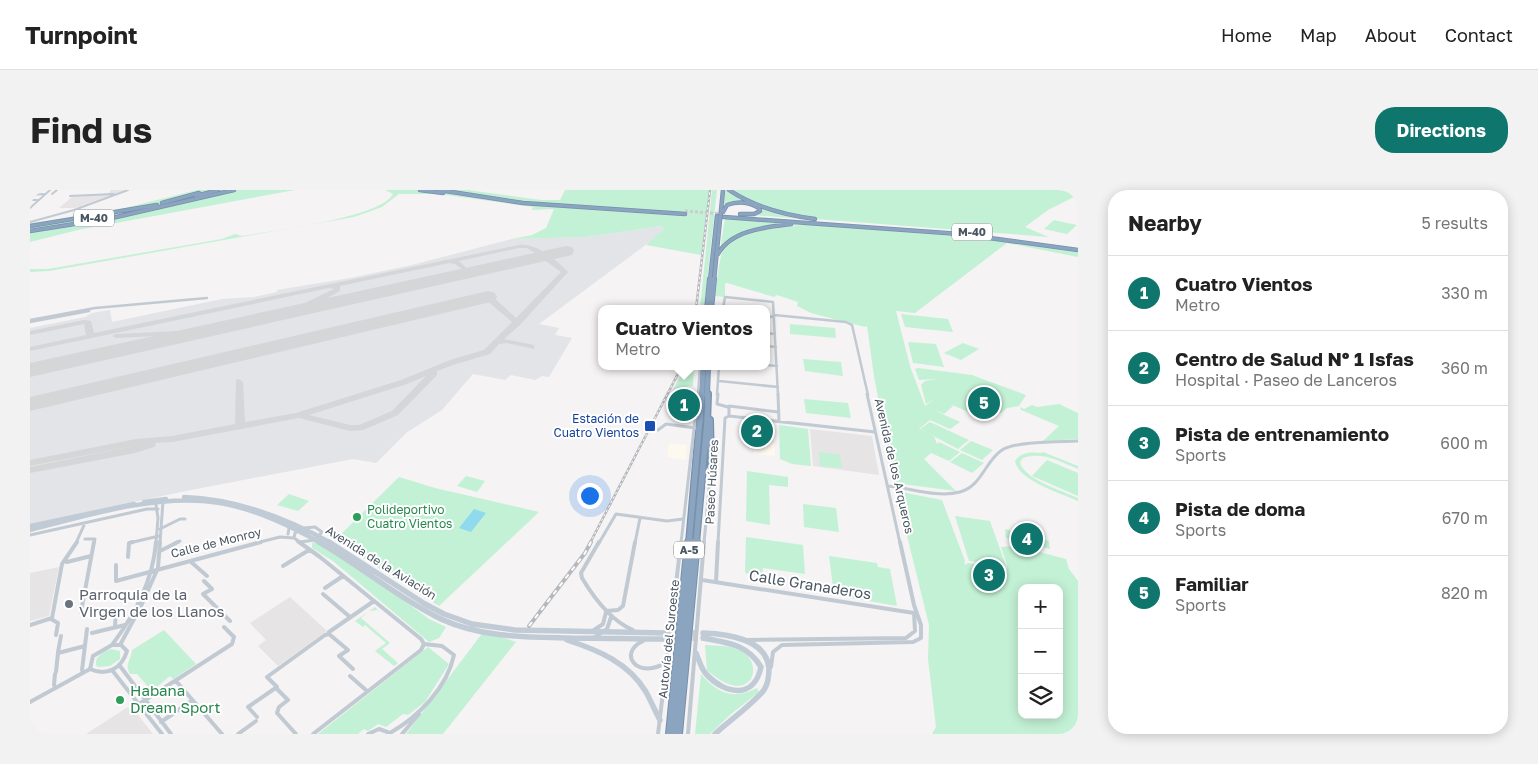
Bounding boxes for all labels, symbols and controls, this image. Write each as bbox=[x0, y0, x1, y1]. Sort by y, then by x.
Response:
text: Turnpoint bbox=[25, 20, 138, 49]
text: Home bbox=[1221, 24, 1272, 46]
text: Map bbox=[1300, 24, 1337, 46]
text: About bbox=[1365, 24, 1417, 46]
text: Contact bbox=[1445, 24, 1513, 46]
button: Directions bbox=[1375, 107, 1508, 153]
text: Find us bbox=[30, 109, 152, 151]
road number: M-40 bbox=[74, 209, 114, 226]
text: Nearby bbox=[1128, 210, 1202, 236]
text: 5 results bbox=[1422, 213, 1488, 233]
road number: M-40 bbox=[952, 224, 992, 241]
text: Cuatro Vientos bbox=[1175, 272, 1313, 295]
text: 1 bbox=[1140, 283, 1148, 303]
text: 330 m bbox=[1441, 283, 1488, 303]
text: Metro bbox=[1175, 295, 1220, 315]
popup bbox=[598, 305, 770, 370]
text: Cuatro Vientos bbox=[615, 316, 753, 339]
text: Metro bbox=[615, 339, 660, 359]
text: Centro de Salud Nº 1 Isfas bbox=[1175, 347, 1414, 370]
text: 2 bbox=[1139, 358, 1149, 378]
text: 360 m bbox=[1441, 358, 1488, 378]
text: Hospital · Paseo de Lanceros bbox=[1175, 370, 1397, 390]
pin: 5 bbox=[968, 384, 1000, 422]
pin: 1 bbox=[668, 386, 700, 424]
street label: Avenida de los Arqueros bbox=[872, 397, 917, 535]
place label: Estación de Cuatro Vientos bbox=[554, 411, 639, 440]
pin: 2 bbox=[741, 412, 773, 450]
marker: Estación de Cuatro Vientos bbox=[643, 419, 657, 433]
text: Pista de entrenamiento bbox=[1175, 422, 1389, 445]
text: 3 bbox=[1139, 433, 1149, 453]
text: 600 m bbox=[1440, 433, 1488, 453]
street label: Paseo Húsares bbox=[702, 439, 721, 525]
text: Sports bbox=[1175, 445, 1226, 465]
your location bbox=[577, 483, 603, 509]
text: Pista de doma bbox=[1175, 497, 1305, 520]
place label: Polideportivo Cuatro Vientos bbox=[367, 502, 452, 531]
text: 4 bbox=[1139, 508, 1149, 528]
text: 670 m bbox=[1442, 508, 1488, 528]
marker: Polideportivo Cuatro Vientos bbox=[351, 511, 363, 523]
pin: 4 bbox=[1011, 520, 1043, 558]
text: Sports bbox=[1175, 520, 1226, 540]
street label: Avenida de la Aviación bbox=[323, 522, 439, 603]
street label: Calle de Monroy bbox=[169, 524, 263, 561]
road number: A-5 bbox=[674, 542, 704, 558]
pin: 3 bbox=[973, 556, 1005, 594]
street label: Calle Granaderos bbox=[748, 565, 873, 603]
text: Familiar bbox=[1175, 572, 1249, 595]
street label: Autovía del Suroeste bbox=[655, 579, 682, 699]
text: 5 bbox=[1139, 583, 1149, 603]
text: 820 m bbox=[1441, 583, 1488, 603]
map controls bbox=[1018, 584, 1063, 719]
button: + bbox=[1018, 584, 1063, 629]
place label: Parroquia de la Virgen de los Llanos bbox=[79, 585, 225, 620]
text: Sports bbox=[1175, 595, 1226, 615]
marker: Parroquia de la Virgen de los Llanos bbox=[63, 598, 75, 610]
button: − bbox=[1018, 629, 1063, 674]
button: layers bbox=[1018, 674, 1063, 719]
place label: Habana Dream Sport bbox=[130, 681, 220, 716]
marker: Habana Dream Sport bbox=[114, 694, 126, 706]

